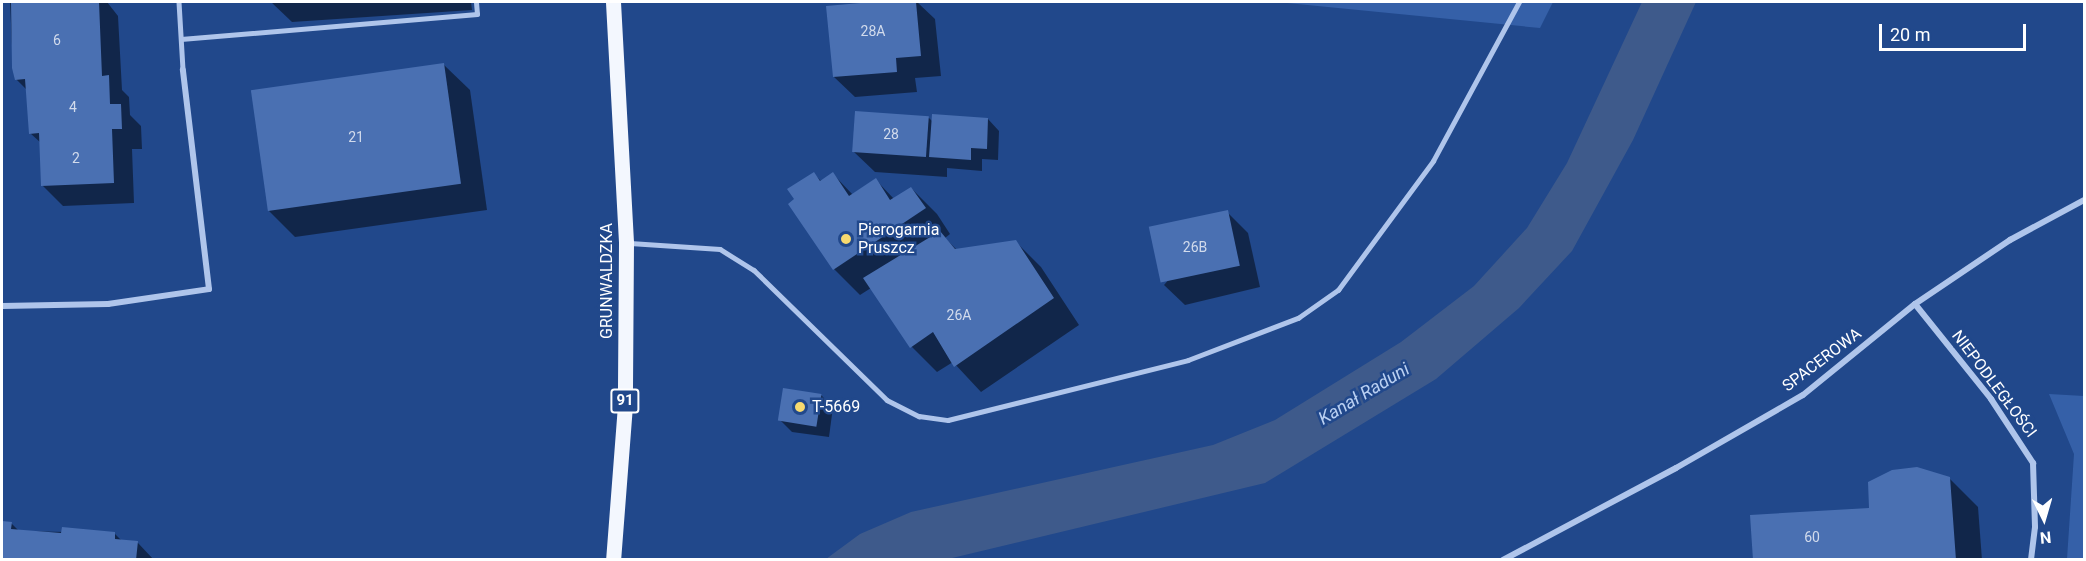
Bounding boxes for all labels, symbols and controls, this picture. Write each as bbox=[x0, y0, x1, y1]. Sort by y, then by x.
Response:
scale bar bbox=[1882, 12, 2029, 50]
house number: 28A bbox=[861, 23, 885, 39]
text: 20 m bbox=[1890, 24, 1930, 45]
house number: 6 bbox=[53, 32, 61, 48]
house number: 4 bbox=[69, 99, 77, 115]
house number: 28 bbox=[883, 126, 899, 142]
house number: 21 bbox=[348, 129, 364, 145]
house number: 2 bbox=[72, 150, 80, 166]
place label: Pierogarnia Pruszcz bbox=[858, 220, 939, 258]
street label: GRUNWALDZKA bbox=[597, 223, 617, 339]
marker: Pierogarnia Pruszcz bbox=[839, 232, 853, 246]
house number: 26B bbox=[1183, 239, 1207, 255]
house number: 26A bbox=[947, 307, 971, 323]
street label: SPACEROWA bbox=[1779, 324, 1865, 396]
street label: NIEPODLEGŁOŚCI bbox=[1948, 327, 2040, 441]
water label: Kanał Raduni bbox=[1315, 358, 1413, 430]
road number: 91 bbox=[610, 389, 640, 413]
place label: T-5669 bbox=[812, 397, 860, 417]
marker: T-5669 bbox=[793, 400, 807, 414]
north arrow bbox=[2014, 489, 2074, 549]
text: N bbox=[2039, 527, 2052, 547]
house number: 60 bbox=[1804, 529, 1820, 545]

